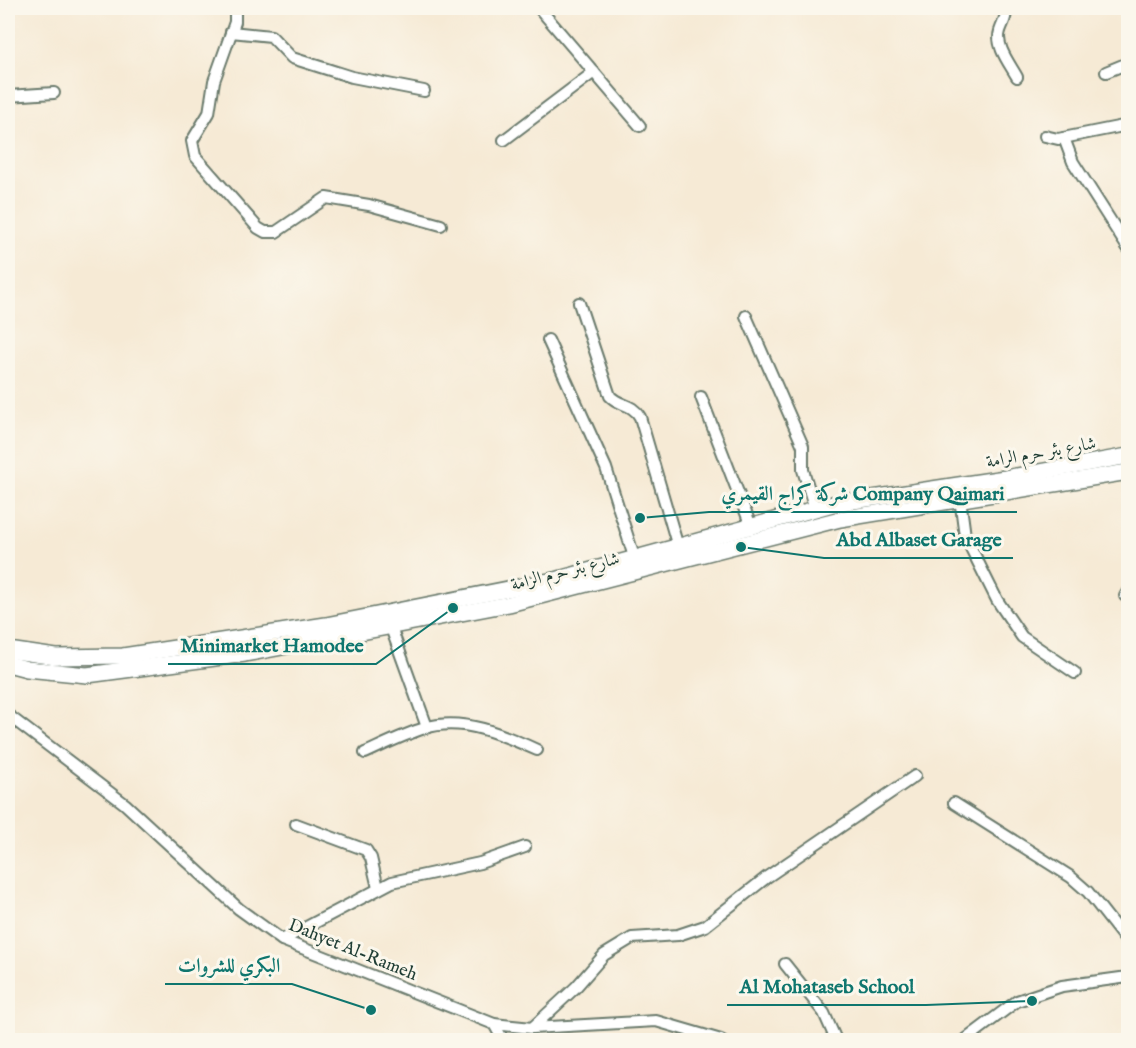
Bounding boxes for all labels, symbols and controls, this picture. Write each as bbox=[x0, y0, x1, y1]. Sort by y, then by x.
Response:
street label: شارع بئر حرم الرامة bbox=[985, 433, 1098, 477]
callout: شركة كراج القيمري Company Qaimari bbox=[709, 474, 1017, 512]
text: شركة كراج القيمري Company Qaimari bbox=[721, 481, 1005, 512]
callout: Abd Albaset Garage bbox=[824, 520, 1013, 558]
text: Abd Albaset Garage bbox=[835, 528, 1003, 553]
street label: شارع بئر حرم الرامة bbox=[509, 548, 623, 600]
callout: Minimarket Hamodee bbox=[168, 626, 376, 664]
text: Minimarket Hamodee bbox=[180, 634, 365, 659]
street label: Dahyet Al-Rameh bbox=[285, 914, 421, 987]
callout: البكري للشروات bbox=[165, 946, 292, 984]
text: البكري للشروات bbox=[178, 954, 280, 982]
callout: Al Mohataseb School bbox=[727, 967, 926, 1005]
text: Al Mohataseb School bbox=[738, 975, 915, 1000]

